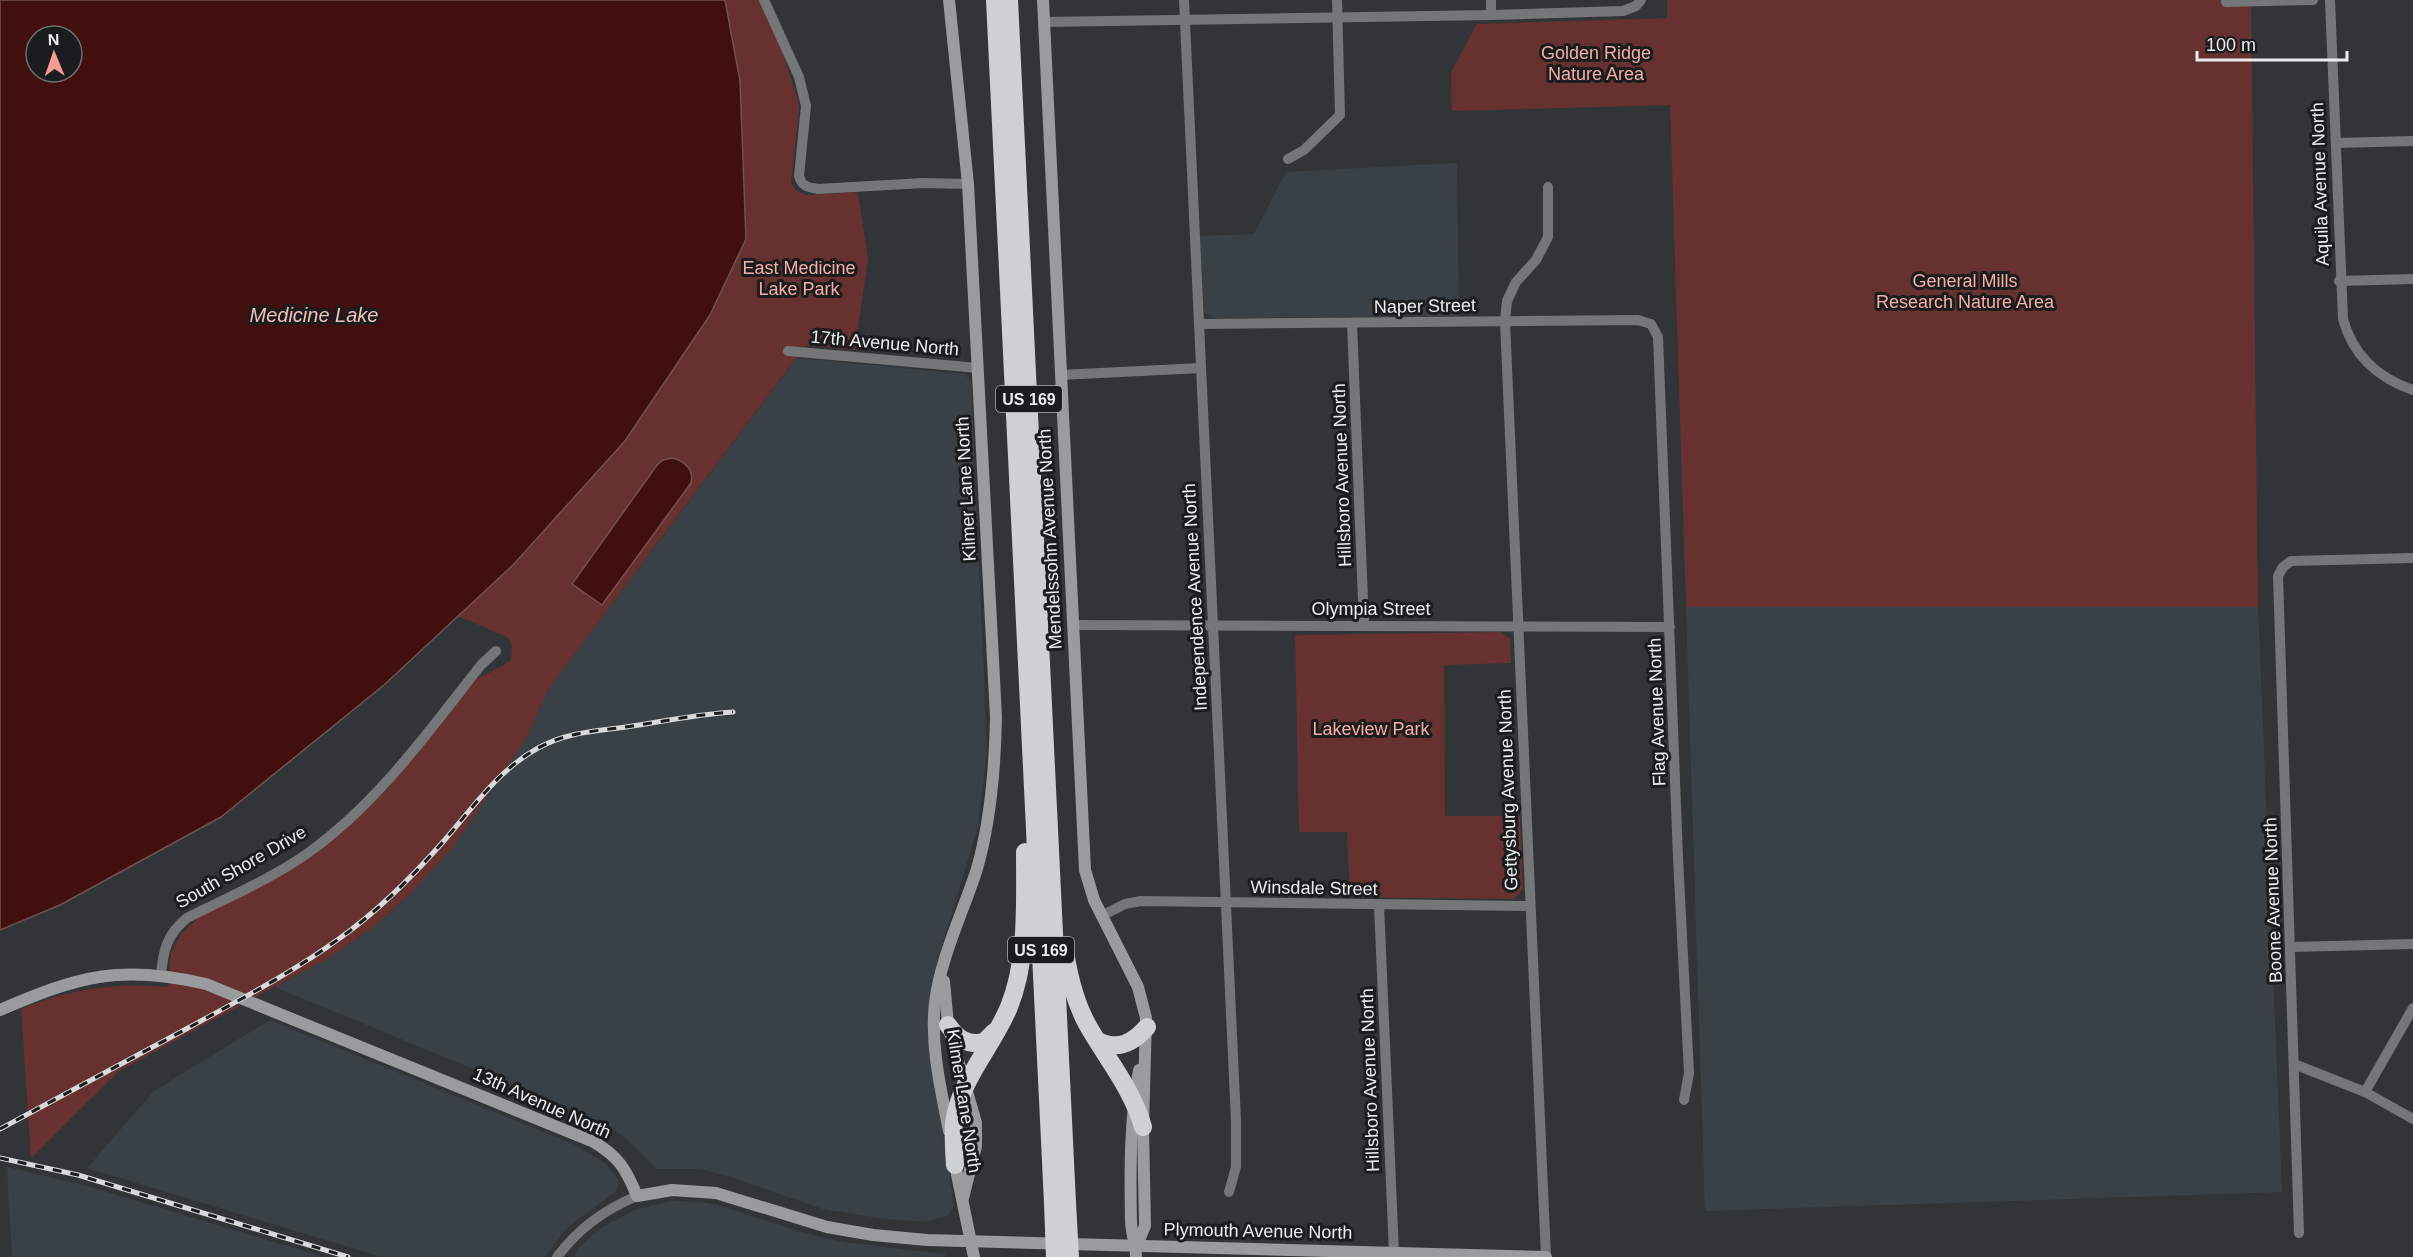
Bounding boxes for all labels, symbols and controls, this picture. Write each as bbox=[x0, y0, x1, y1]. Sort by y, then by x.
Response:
north arrow bbox=[24, 24, 84, 84]
scale bar bbox=[2197, 24, 2347, 62]
text: N bbox=[47, 31, 60, 48]
text: 100 m bbox=[2206, 35, 2256, 55]
park label: Golden Ridge Nature Area bbox=[1541, 43, 1651, 84]
street label: Aquila Avenue North bbox=[2307, 102, 2333, 266]
park label: East Medicine Lake Park bbox=[742, 258, 856, 299]
park label: General Mills Research Nature Area bbox=[1876, 271, 2055, 312]
street label: Naper Street bbox=[1374, 295, 1476, 317]
water label: Medicine Lake bbox=[250, 304, 378, 326]
street label: 17th Avenue North bbox=[810, 327, 960, 359]
street label: Hillsboro Avenue North bbox=[1329, 383, 1355, 567]
road number: US 169 bbox=[996, 386, 1062, 412]
street label: Kilmer Lane North bbox=[952, 416, 980, 562]
street label: Mendelssohn Avenue North bbox=[1034, 428, 1066, 650]
street label: Independence Avenue North bbox=[1179, 483, 1211, 711]
street label: Olympia Street bbox=[1311, 599, 1431, 619]
street label: Flag Avenue North bbox=[1644, 637, 1670, 787]
street label: Gettysburg Avenue North bbox=[1494, 689, 1522, 891]
park label: Lakeview Park bbox=[1312, 719, 1431, 739]
street label: Boone Avenue North bbox=[2260, 817, 2286, 983]
street label: South Shore Drive bbox=[172, 822, 310, 912]
street label: Winsdale Street bbox=[1250, 877, 1378, 899]
road number: US 169 bbox=[1008, 937, 1074, 963]
street label: Hillsboro Avenue North bbox=[1357, 988, 1383, 1172]
street label: Kilmer Lane North bbox=[943, 1028, 985, 1174]
street label: 13th Avenue North bbox=[470, 1064, 614, 1142]
street label: Plymouth Avenue North bbox=[1163, 1219, 1353, 1243]

